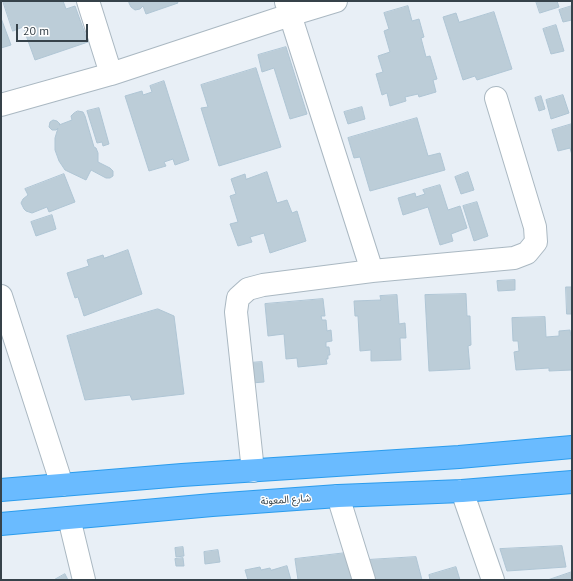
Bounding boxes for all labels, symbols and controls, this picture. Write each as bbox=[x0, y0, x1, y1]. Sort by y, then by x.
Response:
scale bar bbox=[18, 16, 90, 42]
text: 20 m bbox=[23, 23, 49, 38]
street label: شارع المعونة bbox=[260, 492, 312, 508]

